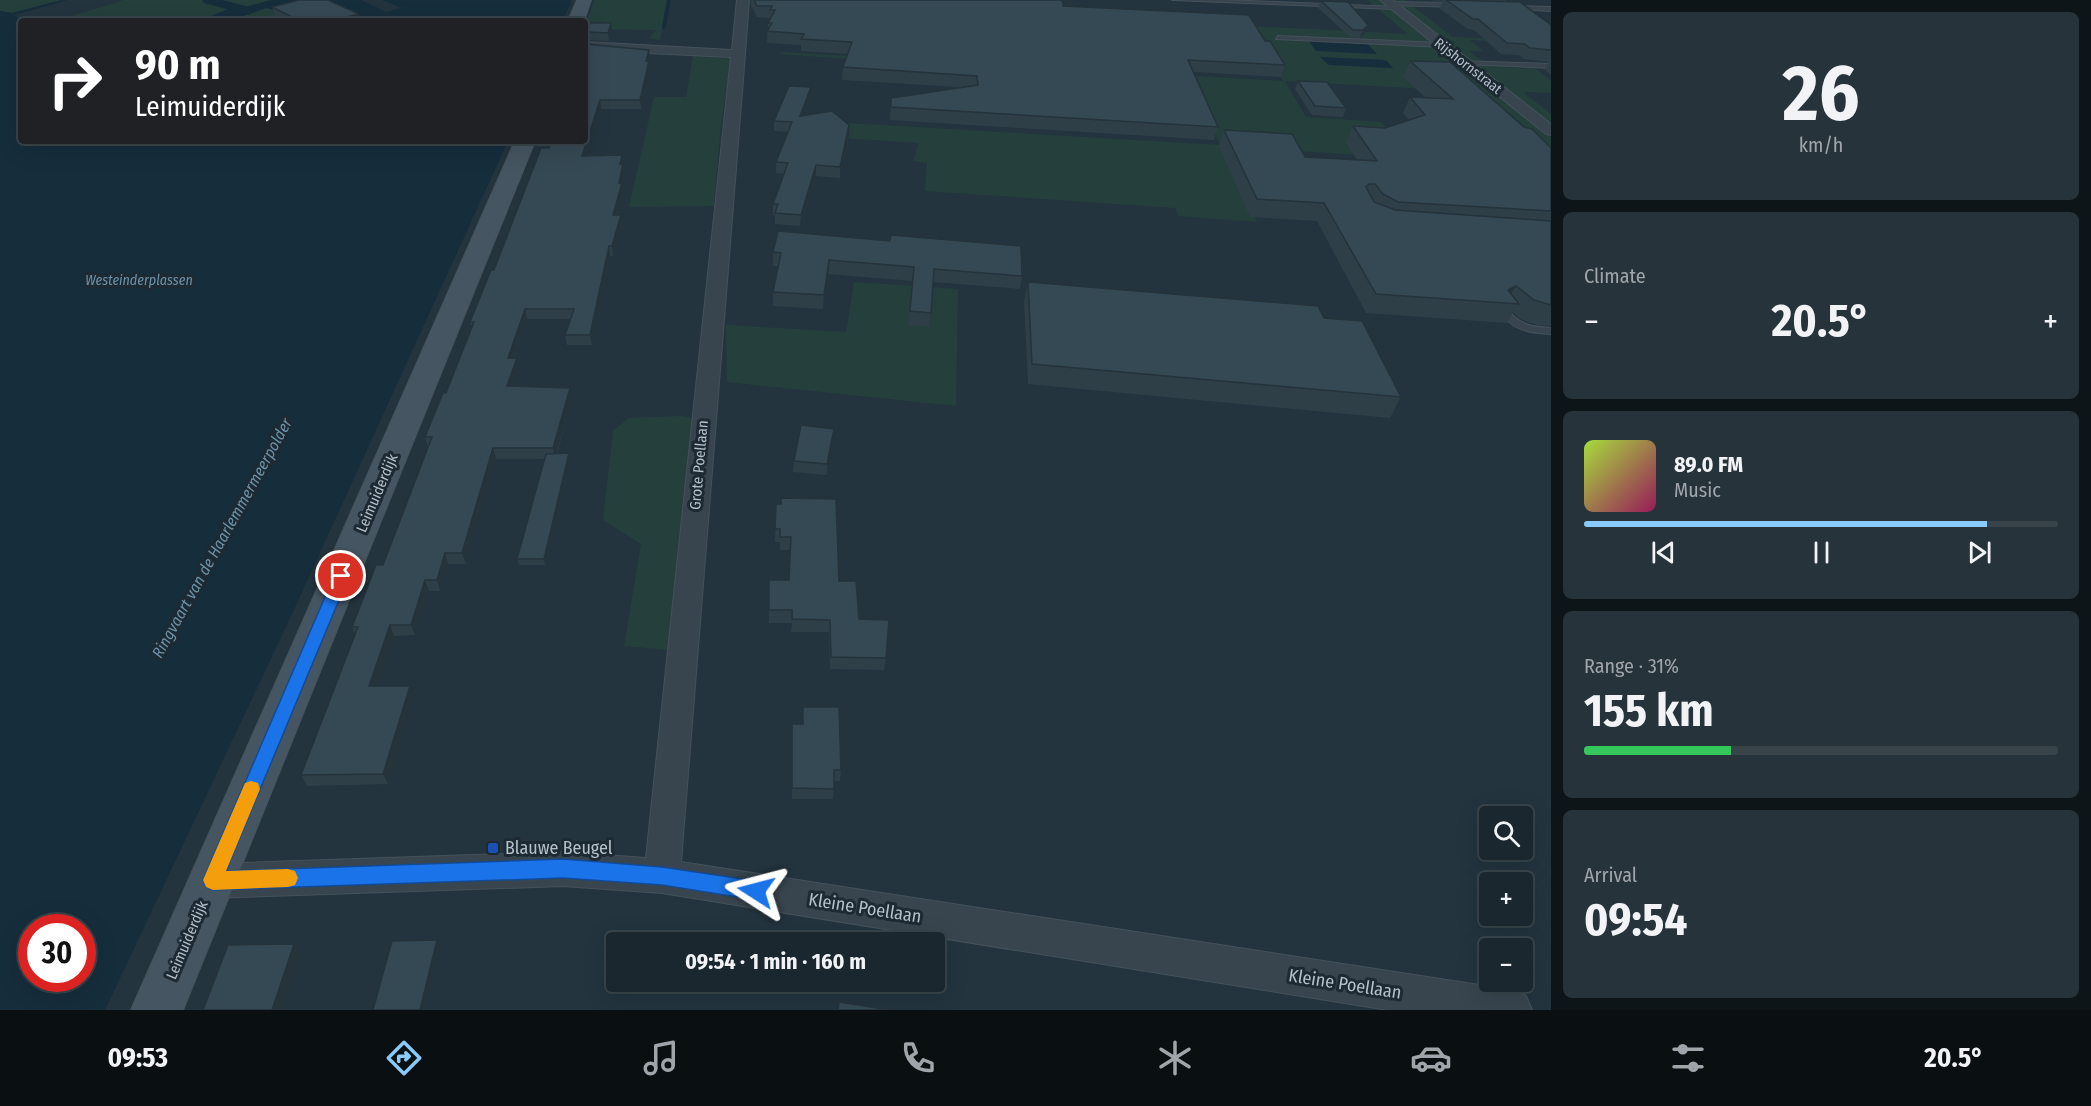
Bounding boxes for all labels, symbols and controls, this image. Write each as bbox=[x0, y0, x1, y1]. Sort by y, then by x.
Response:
street label: Rijshornstraat bbox=[1431, 34, 1505, 98]
text: 90 m bbox=[135, 40, 220, 90]
icon: right bbox=[36, 42, 114, 120]
text: 26 bbox=[1783, 47, 1859, 141]
text: Leimuiderdijk bbox=[135, 91, 285, 123]
text: km/h bbox=[1799, 133, 1843, 157]
text: Climate bbox=[1584, 264, 1646, 288]
water label: Westeinderplassen bbox=[85, 272, 193, 289]
text: 20.5° bbox=[1771, 294, 1870, 348]
text: − bbox=[1584, 302, 1599, 342]
text: + bbox=[2043, 302, 2058, 342]
water label: Ringvaart van de Haarlemmermeerpolder bbox=[148, 414, 296, 661]
street label: Grote Poellaan bbox=[686, 419, 712, 511]
street label: Leimuiderdijk bbox=[352, 451, 402, 535]
text: 89.0 FM bbox=[1674, 451, 1743, 478]
text: Music bbox=[1674, 478, 1721, 502]
icon: previous bbox=[1647, 536, 1680, 569]
icon: pause bbox=[1805, 536, 1838, 569]
icon: next bbox=[1963, 536, 1996, 569]
pin bbox=[315, 550, 366, 601]
icon: arrive bbox=[324, 559, 357, 592]
text: Range · 31% bbox=[1584, 654, 1679, 678]
text: 155 km bbox=[1584, 684, 1714, 738]
map controls bbox=[1479, 806, 1533, 992]
button: search bbox=[1479, 806, 1533, 860]
place label: Blauwe Beugel bbox=[505, 837, 613, 859]
marker: Blauwe Beugel bbox=[486, 841, 500, 855]
position arrow bbox=[724, 859, 788, 923]
text: Arrival bbox=[1584, 863, 1637, 887]
button: + bbox=[1479, 872, 1533, 926]
street label: Kleine Poellaan bbox=[807, 888, 923, 928]
text: 09:54 bbox=[1584, 893, 1687, 947]
street label: Leimuiderdijk bbox=[162, 898, 212, 982]
speed limit sign: 30 bbox=[18, 914, 96, 992]
button: − bbox=[1479, 938, 1533, 992]
text: 09:54 · 1 min · 160 m bbox=[685, 948, 866, 975]
street label: Kleine Poellaan bbox=[1287, 964, 1403, 1004]
icon: directions bbox=[383, 1037, 425, 1079]
icon: music bbox=[640, 1037, 682, 1079]
icon: phone bbox=[897, 1037, 939, 1079]
icon: climate bbox=[1154, 1037, 1196, 1079]
icon: car bbox=[1410, 1037, 1452, 1079]
icon: filters bbox=[1667, 1037, 1709, 1079]
text: 09:53 bbox=[107, 1042, 168, 1074]
text: 20.5° bbox=[1924, 1042, 1984, 1074]

